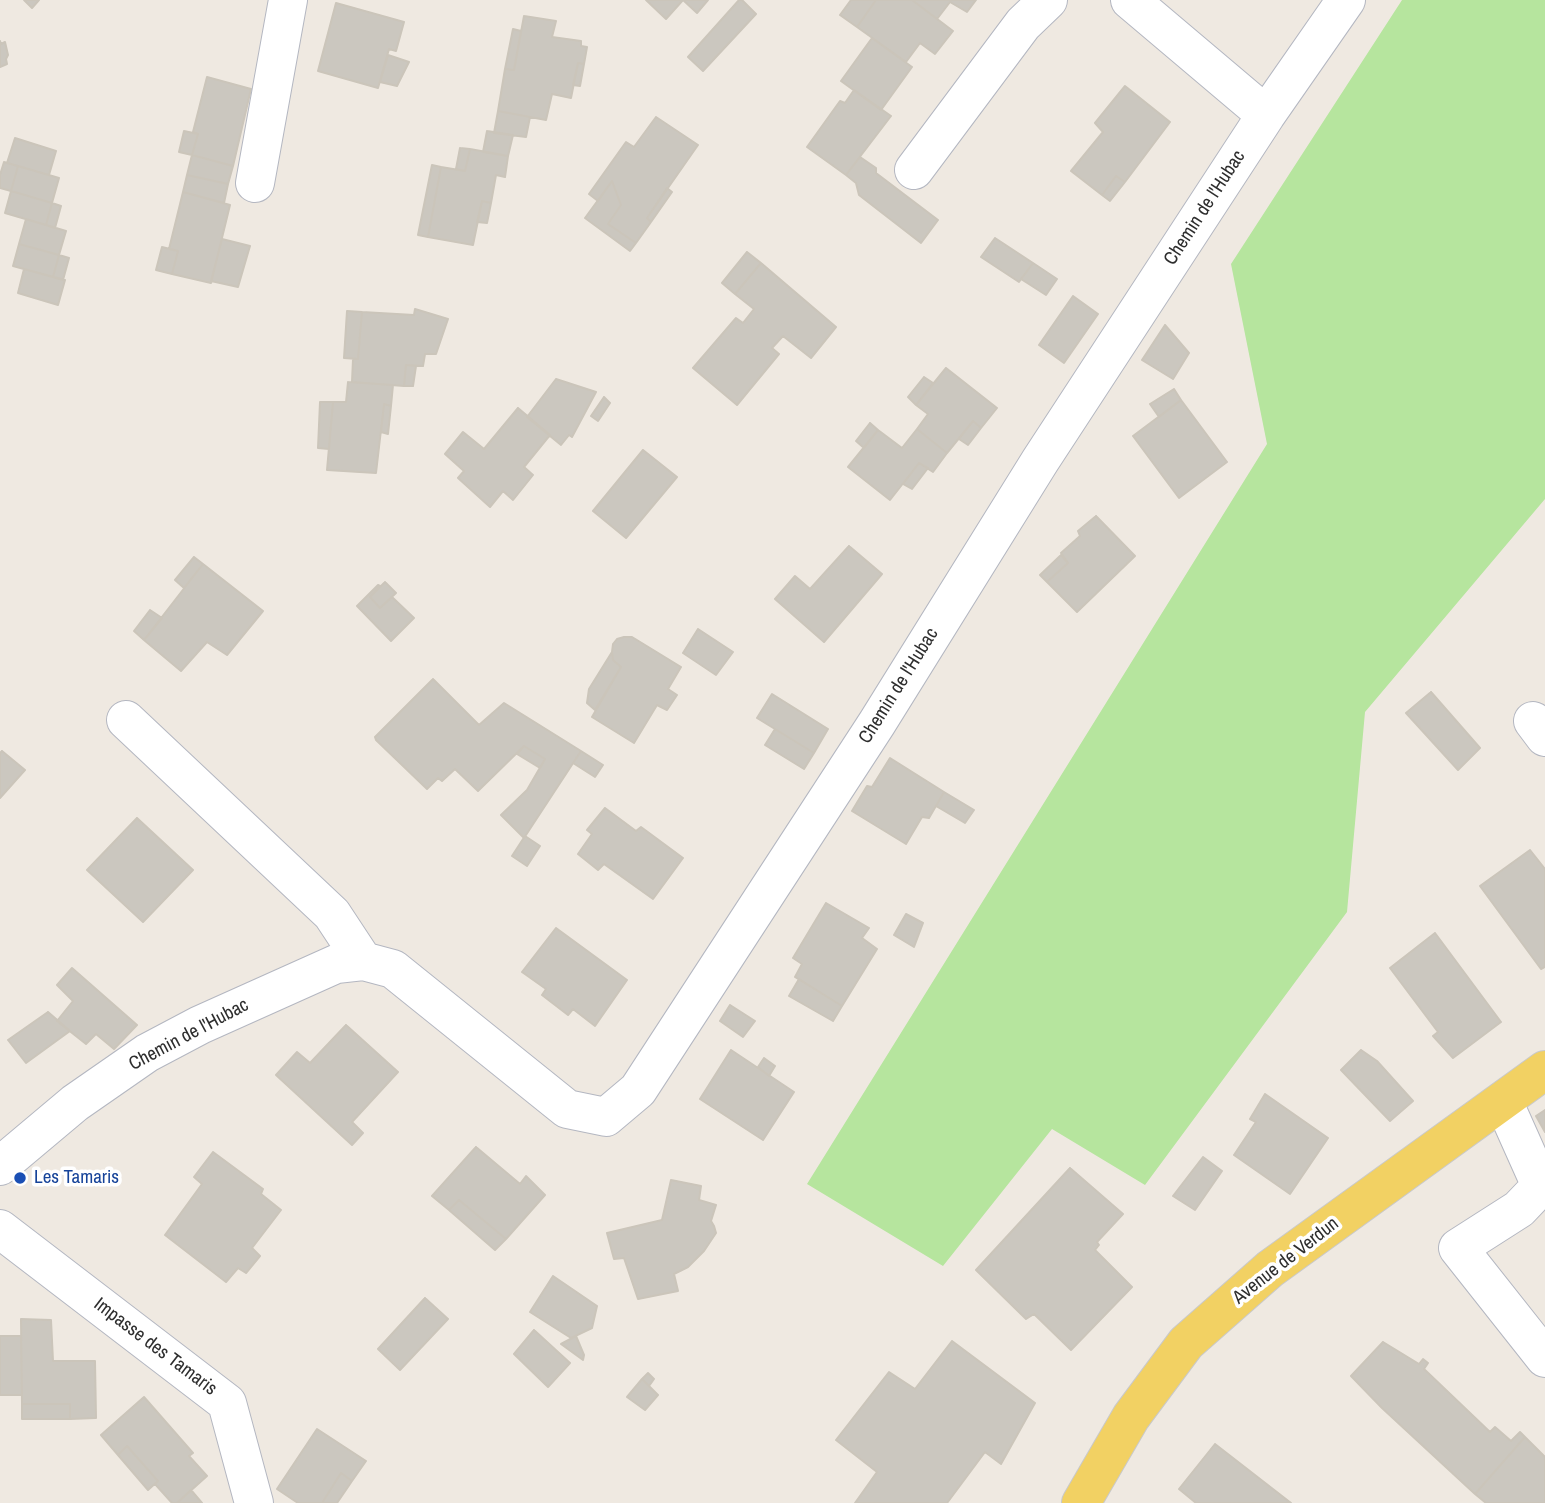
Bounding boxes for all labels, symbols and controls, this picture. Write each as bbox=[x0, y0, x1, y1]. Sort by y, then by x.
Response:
street label: Chemin de l'Hubac bbox=[1159, 146, 1251, 270]
street label: Chemin de l'Hubac bbox=[854, 624, 944, 748]
street label: Chemin de l'Hubac bbox=[125, 994, 253, 1076]
place label: Les Tamaris bbox=[34, 1167, 119, 1189]
marker: Les Tamaris bbox=[12, 1170, 28, 1186]
street label: Avenue de Verdun bbox=[1229, 1213, 1343, 1309]
street label: Impasse des Tamaris bbox=[89, 1293, 221, 1401]

